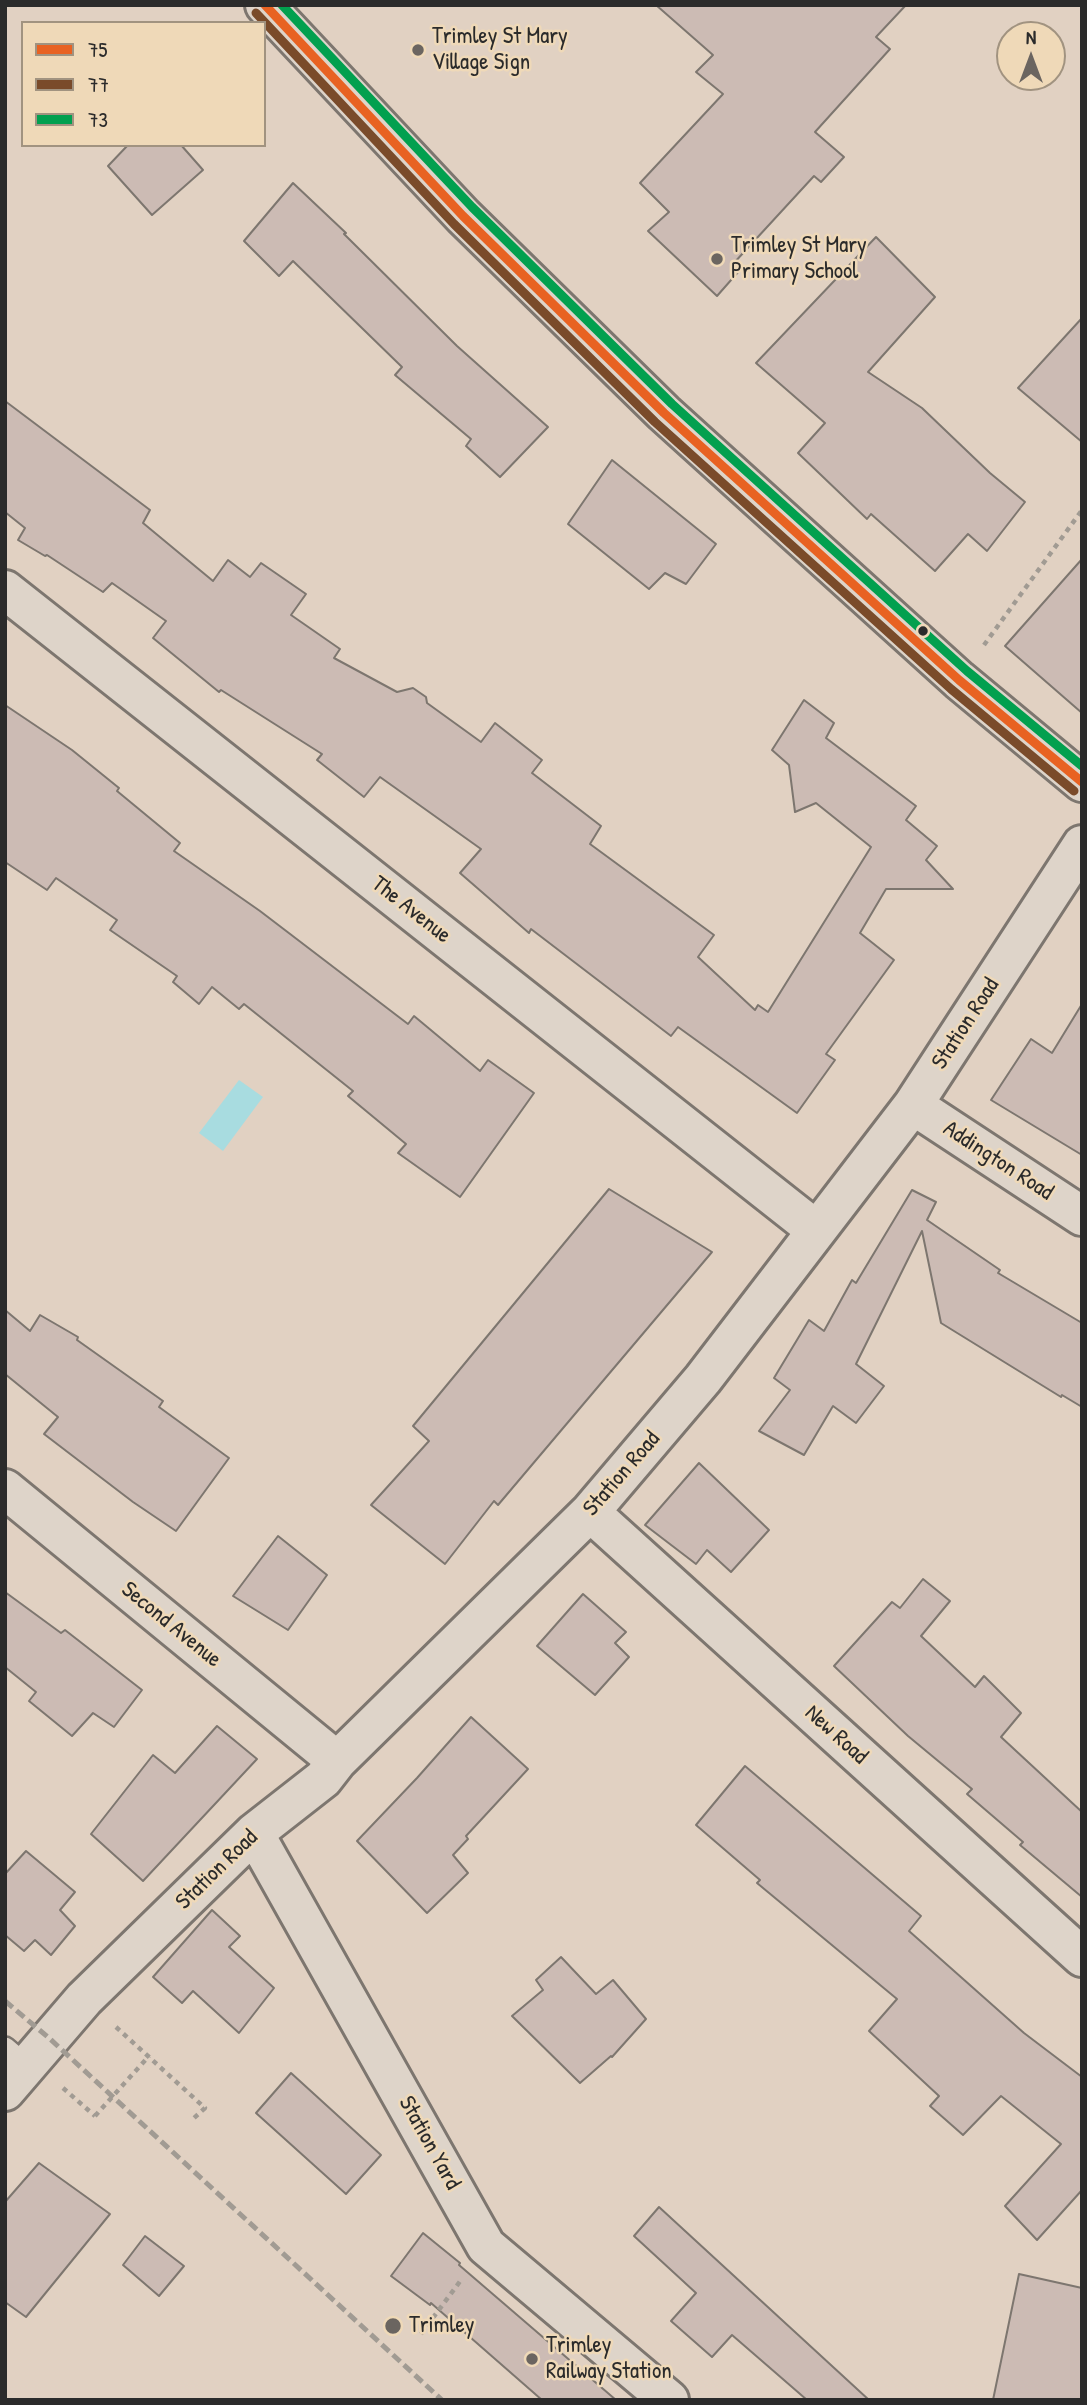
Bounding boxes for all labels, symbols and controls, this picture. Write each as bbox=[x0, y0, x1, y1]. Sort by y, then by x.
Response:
legend bbox=[21, 21, 266, 147]
north arrow bbox=[996, 21, 1066, 91]
place label: Trimley St Mary Village Sign bbox=[432, 23, 568, 77]
text: N bbox=[1026, 24, 1036, 50]
text: 75 bbox=[88, 35, 107, 64]
marker: Trimley St Mary Village Sign bbox=[410, 42, 426, 58]
text: 77 bbox=[88, 70, 109, 99]
text: 73 bbox=[88, 105, 108, 134]
place label: Trimley St Mary Primary School bbox=[731, 232, 867, 286]
marker: Trimley St Mary Primary School bbox=[709, 251, 725, 267]
unlabelled marker bbox=[916, 624, 930, 638]
street label: The Avenue bbox=[366, 870, 456, 950]
street label: Station Road bbox=[926, 973, 1006, 1075]
street label: Addington Road bbox=[938, 1115, 1058, 1207]
street label: Station Road bbox=[578, 1426, 666, 1522]
street label: Second Avenue bbox=[115, 1576, 227, 1674]
street label: New Road bbox=[799, 1700, 873, 1770]
street label: Station Road bbox=[170, 1824, 264, 1916]
street label: Station Yard bbox=[392, 2091, 466, 2195]
place label: Trimley bbox=[409, 2312, 474, 2340]
marker: Trimley bbox=[383, 2316, 403, 2336]
place label: Trimley Railway Station bbox=[546, 2332, 672, 2386]
marker: Trimley Railway Station bbox=[524, 2351, 540, 2367]

